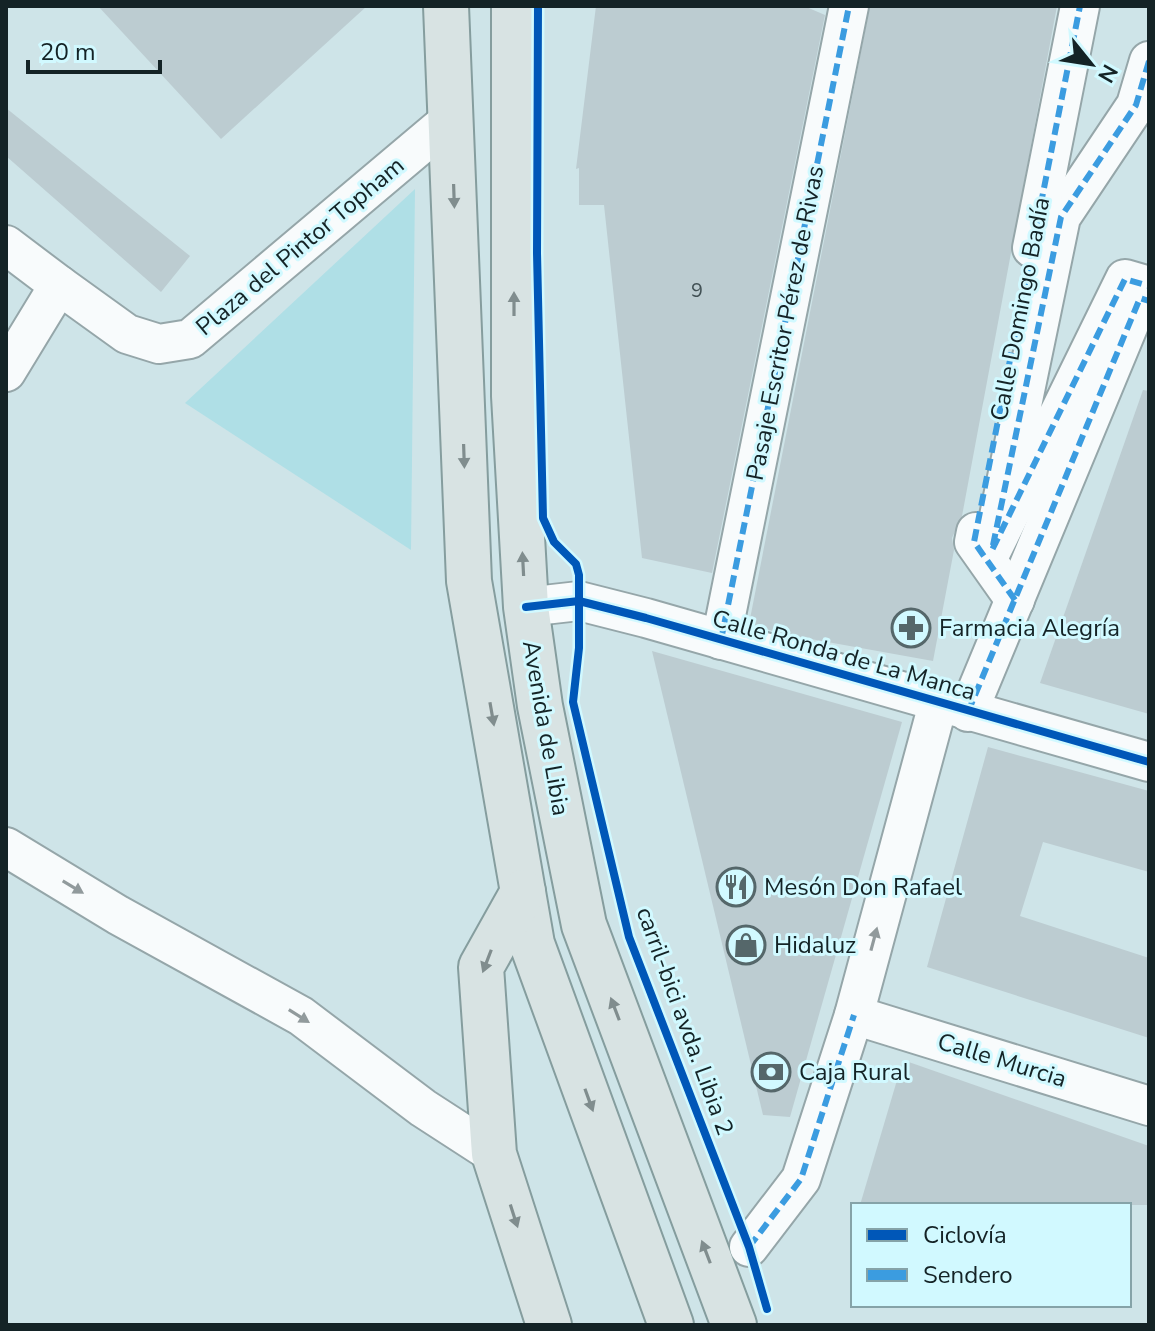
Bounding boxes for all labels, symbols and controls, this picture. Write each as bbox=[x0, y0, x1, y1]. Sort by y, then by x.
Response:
scale bar bbox=[28, 24, 160, 74]
north arrow bbox=[1051, 24, 1131, 104]
text: 20 m bbox=[40, 36, 96, 68]
text: N bbox=[1090, 59, 1125, 88]
street label: Plaza del Pintor Topham bbox=[189, 149, 411, 343]
street label: Pasaje Escritor Pérez de Rivas bbox=[739, 163, 831, 483]
one-way arrow bbox=[448, 184, 461, 209]
street label: Calle Domingo Badía bbox=[983, 194, 1057, 424]
house number: 9 bbox=[691, 277, 703, 304]
one-way arrow bbox=[508, 291, 520, 316]
one-way arrow bbox=[458, 444, 471, 469]
one-way arrow bbox=[516, 551, 529, 576]
street label: Calle Ronda de La Manca bbox=[709, 602, 979, 708]
pharmacy icon: Farmacia Alegría bbox=[890, 607, 932, 649]
place label: Farmacia Alegría bbox=[939, 612, 1120, 644]
street label: Avenida de Libia bbox=[515, 638, 577, 818]
one-way arrow bbox=[486, 701, 499, 726]
restaurant icon: Mesón Don Rafael bbox=[715, 866, 757, 908]
place label: Mesón Don Rafael bbox=[764, 871, 962, 903]
one-way arrow bbox=[62, 880, 84, 894]
street label: carril-bici avda. Libia 2 bbox=[629, 902, 741, 1140]
shop icon: Hidaluz bbox=[725, 924, 767, 966]
one-way arrow bbox=[869, 927, 881, 952]
place label: Hidaluz bbox=[774, 929, 856, 961]
one-way arrow bbox=[480, 949, 493, 973]
one-way arrow bbox=[608, 997, 621, 1021]
one-way arrow bbox=[288, 1008, 309, 1023]
street label: Calle Murcia bbox=[934, 1025, 1070, 1095]
bank icon: Caja Rural bbox=[750, 1051, 792, 1093]
place label: Caja Rural bbox=[799, 1056, 910, 1088]
one-way arrow bbox=[583, 1088, 596, 1112]
legend bbox=[851, 1203, 1131, 1307]
one-way arrow bbox=[508, 1204, 521, 1228]
text: Ciclovía bbox=[923, 1219, 1007, 1251]
one-way arrow bbox=[700, 1240, 712, 1264]
text: Sendero bbox=[923, 1259, 1013, 1291]

